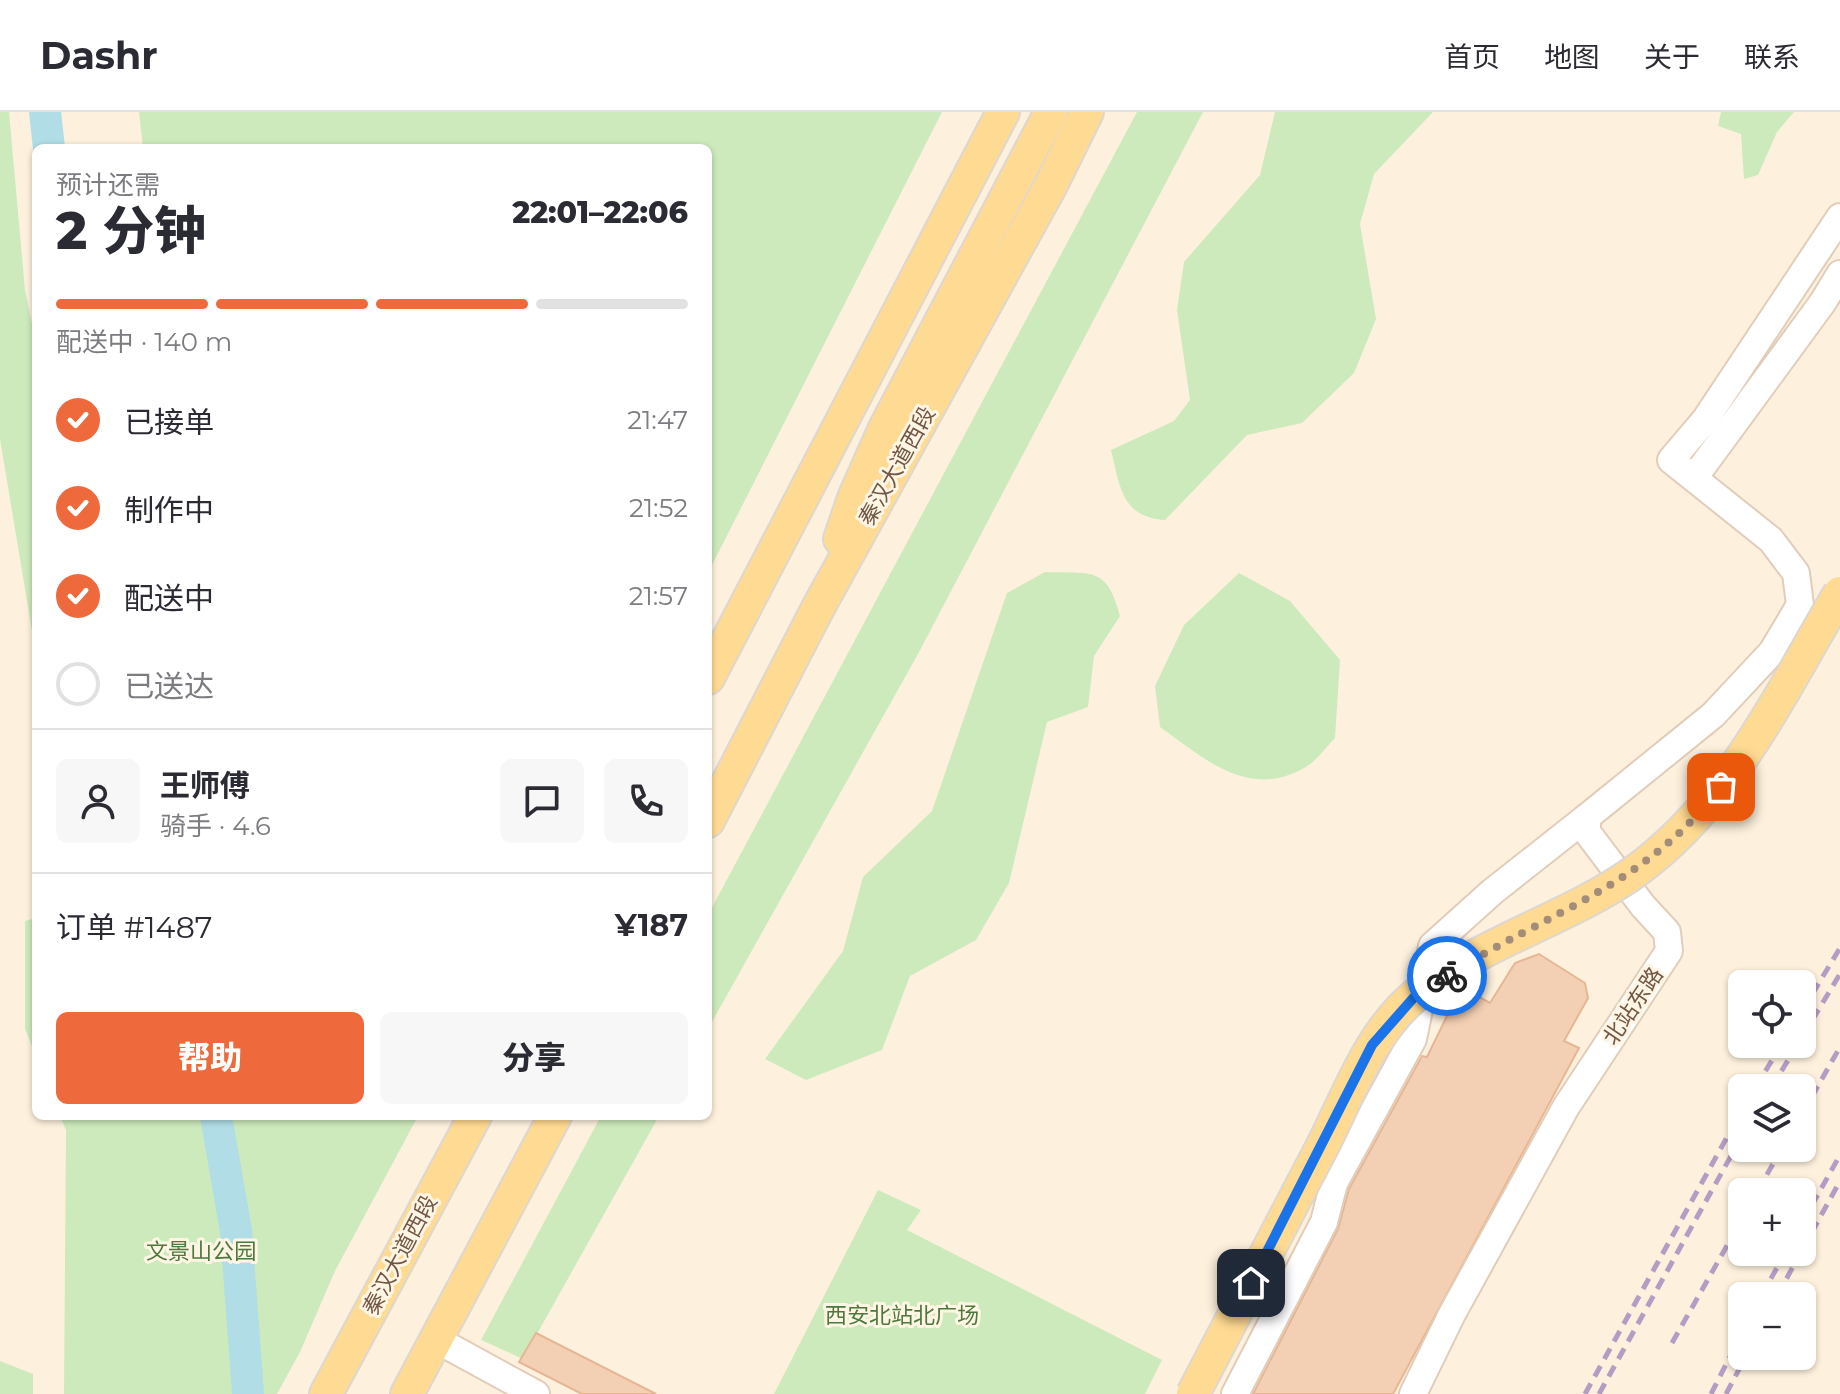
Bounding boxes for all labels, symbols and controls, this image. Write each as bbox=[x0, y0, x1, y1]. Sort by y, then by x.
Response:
text: Dashr bbox=[40, 32, 158, 79]
text: 首页 bbox=[1444, 40, 1500, 74]
text: 地图 bbox=[1544, 40, 1600, 74]
text: 关于 bbox=[1644, 40, 1700, 74]
text: 联系 bbox=[1744, 40, 1800, 74]
text: 预计还需 bbox=[56, 169, 160, 201]
text: 22:01–22:06 bbox=[512, 194, 688, 231]
text: 2 分钟 bbox=[56, 199, 206, 262]
text: 配送中 · 140 m bbox=[56, 326, 232, 358]
icon: check bbox=[56, 398, 100, 442]
street label: 秦汉大道西段 bbox=[853, 402, 941, 530]
text: 已接单 bbox=[124, 404, 214, 441]
text: 21:47 bbox=[627, 404, 688, 436]
icon: check bbox=[56, 486, 100, 530]
text: 制作中 bbox=[124, 492, 214, 529]
text: 21:52 bbox=[629, 492, 688, 524]
icon: check bbox=[56, 574, 100, 618]
text: 配送中 bbox=[124, 580, 214, 617]
text: 21:57 bbox=[629, 580, 688, 612]
text: 已送达 bbox=[124, 668, 214, 705]
pin bbox=[1687, 753, 1755, 821]
button: person bbox=[56, 759, 140, 843]
button: chat bbox=[500, 759, 584, 843]
button: phone bbox=[604, 759, 688, 843]
icon: bag bbox=[1699, 765, 1743, 809]
text: 王师傅 bbox=[160, 767, 250, 804]
text: 骑手 · 4.6 bbox=[160, 810, 271, 842]
text: ¥187 bbox=[615, 907, 688, 944]
text: 订单 #1487 bbox=[56, 909, 213, 946]
courier bbox=[1407, 936, 1487, 1016]
icon: bike bbox=[1425, 954, 1469, 998]
street label: 北站东路 bbox=[1597, 962, 1669, 1050]
map controls bbox=[1728, 970, 1816, 1370]
button: locate bbox=[1728, 970, 1816, 1058]
button: 帮助 bbox=[56, 1012, 364, 1104]
button: 分享 bbox=[380, 1012, 688, 1104]
button: layers bbox=[1728, 1074, 1816, 1162]
button: + bbox=[1728, 1178, 1816, 1266]
street label: 秦汉大道西段 bbox=[357, 1190, 443, 1320]
park label: 文景山公园 bbox=[146, 1238, 256, 1265]
pin bbox=[1217, 1249, 1285, 1317]
icon: home bbox=[1229, 1261, 1273, 1305]
button: − bbox=[1728, 1282, 1816, 1370]
park label: 西安北站北广场 bbox=[825, 1302, 979, 1329]

